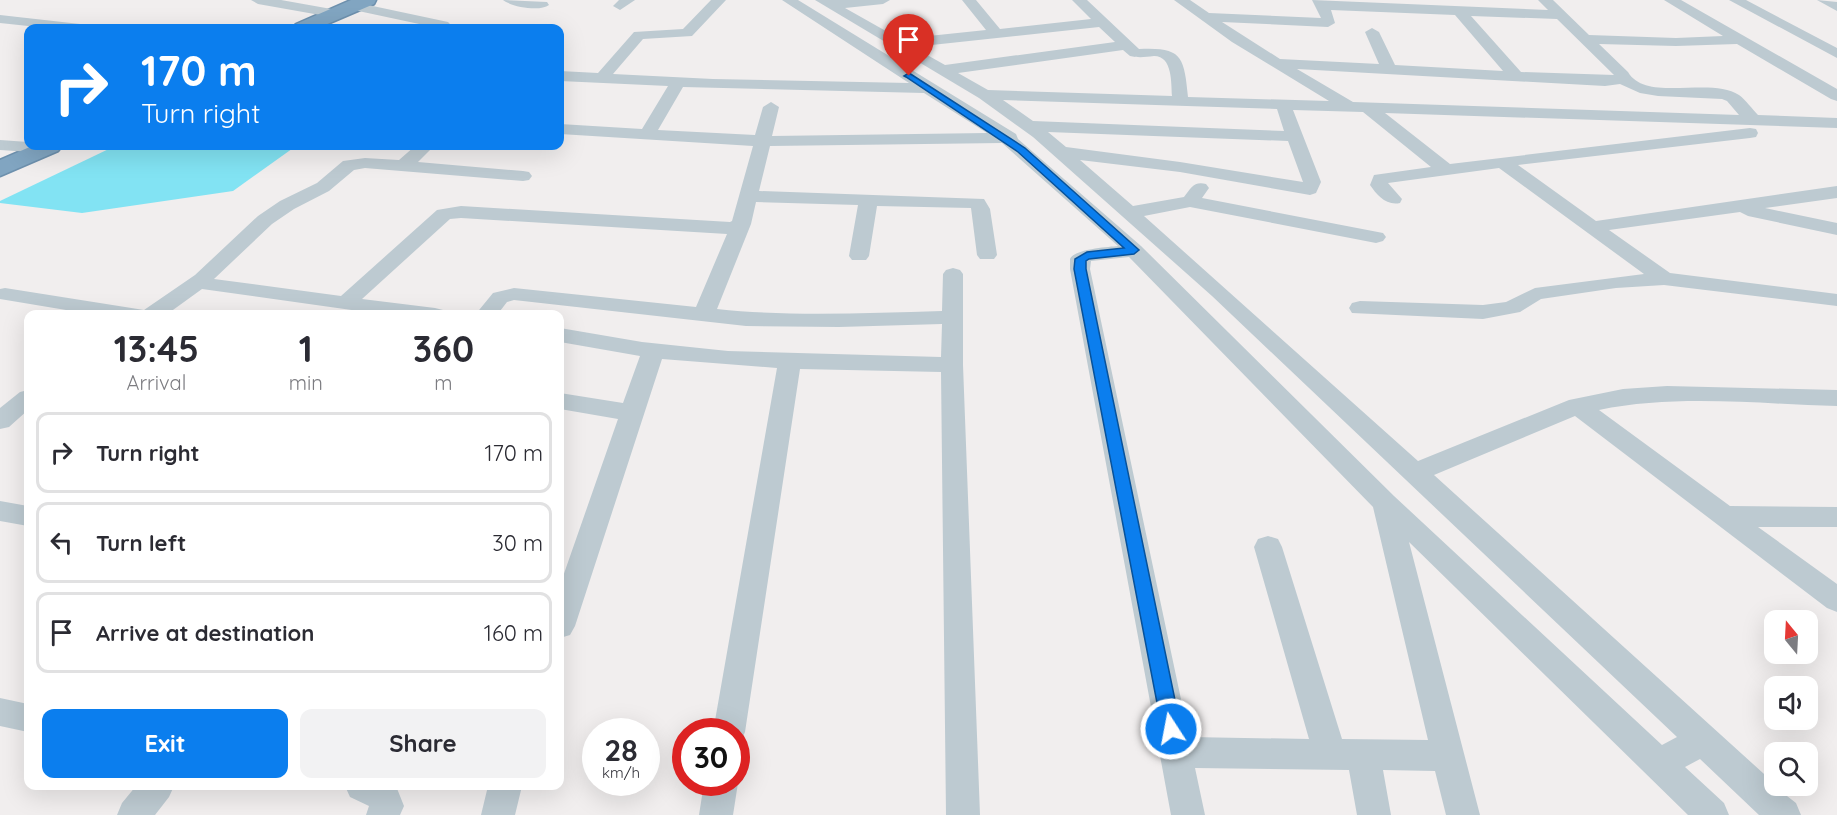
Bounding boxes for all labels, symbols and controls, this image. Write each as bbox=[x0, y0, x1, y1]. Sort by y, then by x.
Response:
pin bbox=[883, 14, 934, 76]
icon: arrive bbox=[892, 23, 925, 56]
text: 170 m bbox=[141, 44, 257, 97]
icon: right bbox=[42, 48, 120, 126]
text: Turn right bbox=[141, 96, 260, 130]
text: 13:45 bbox=[114, 326, 199, 371]
text: 1 bbox=[299, 326, 313, 371]
text: 360 bbox=[413, 326, 474, 371]
text: Arrival bbox=[126, 370, 186, 395]
text: min bbox=[289, 370, 323, 395]
text: m bbox=[434, 370, 453, 395]
icon: right bbox=[45, 436, 78, 469]
text: Turn right bbox=[96, 439, 200, 467]
text: 170 m bbox=[484, 439, 543, 467]
icon: left bbox=[45, 526, 78, 559]
text: Turn left bbox=[96, 529, 186, 557]
text: 30 m bbox=[492, 529, 543, 557]
north arrow bbox=[1764, 610, 1818, 664]
map controls bbox=[1764, 610, 1818, 796]
icon: arrive bbox=[45, 616, 78, 649]
text: Arrive at destination bbox=[96, 619, 314, 647]
text: 160 m bbox=[484, 619, 543, 647]
button: sound bbox=[1764, 676, 1818, 730]
position arrow bbox=[1139, 697, 1203, 761]
button: Exit bbox=[42, 709, 288, 778]
button: Share bbox=[300, 709, 546, 778]
speed limit sign: 30 bbox=[672, 718, 750, 796]
text: 28 bbox=[604, 731, 638, 769]
button: search bbox=[1764, 742, 1818, 796]
text: km/h bbox=[602, 763, 640, 782]

